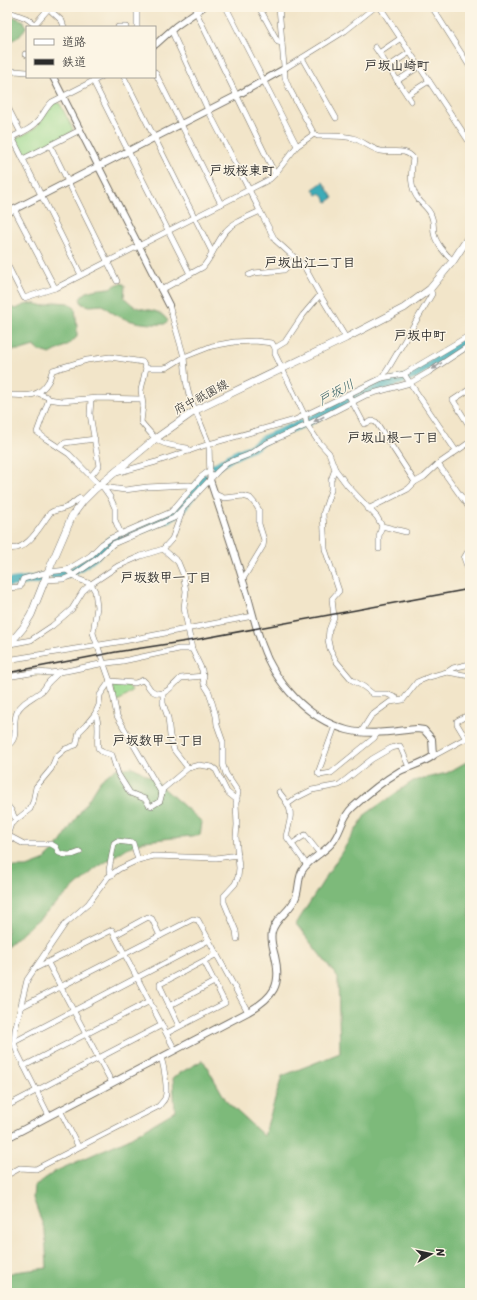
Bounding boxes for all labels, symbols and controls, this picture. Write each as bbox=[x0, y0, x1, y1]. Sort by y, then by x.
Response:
legend bbox=[26, 26, 156, 78]
text: 道路 bbox=[62, 31, 86, 53]
text: 鉄道 bbox=[62, 51, 86, 73]
district label: 戸坂山崎町 bbox=[364, 54, 430, 77]
district label: 戸坂桜東町 bbox=[209, 159, 275, 182]
district label: 戸坂出江二丁目 bbox=[264, 251, 356, 274]
district label: 戸坂中町 bbox=[394, 324, 446, 347]
one-way arrow bbox=[432, 362, 443, 370]
street label: 府中祇園線 bbox=[169, 373, 233, 421]
water label: 戸坂川 bbox=[313, 373, 359, 411]
one-way arrow bbox=[314, 415, 325, 422]
district label: 戸坂山根一丁目 bbox=[347, 426, 439, 449]
district label: 戸坂数甲一丁目 bbox=[120, 566, 212, 589]
district label: 戸坂数甲二丁目 bbox=[112, 729, 204, 752]
north arrow bbox=[411, 1234, 451, 1274]
text: N bbox=[430, 1246, 450, 1258]

